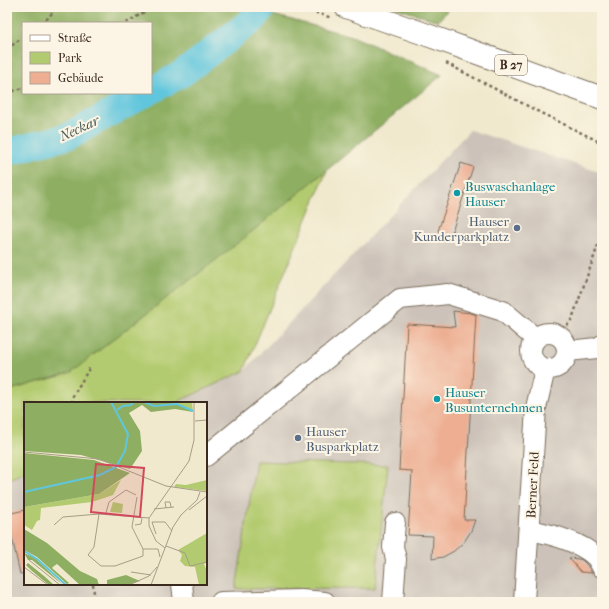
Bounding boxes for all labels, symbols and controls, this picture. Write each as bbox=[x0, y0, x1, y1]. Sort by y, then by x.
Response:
legend bbox=[22, 22, 152, 94]
text: Straße bbox=[58, 31, 92, 45]
text: Park bbox=[58, 51, 83, 65]
road number: B 27 bbox=[495, 55, 527, 75]
text: Gebäude bbox=[58, 71, 103, 85]
water label: Neckar bbox=[56, 111, 103, 145]
place label: Buswaschanlage Hauser bbox=[465, 179, 556, 209]
marker: Buswaschanlage Hauser bbox=[452, 188, 462, 198]
place label: Hauser Kunderparkplatz bbox=[413, 214, 509, 244]
marker: Hauser Kunderparkplatz bbox=[512, 223, 522, 233]
place label: Hauser Busunternehmen bbox=[445, 385, 543, 415]
marker: Hauser Busunternehmen bbox=[432, 394, 442, 404]
inset map bbox=[24, 402, 207, 585]
place label: Hauser Busparkplatz bbox=[306, 424, 379, 454]
marker: Hauser Busparkplatz bbox=[293, 433, 303, 443]
street label: Berner Feld bbox=[523, 451, 542, 519]

